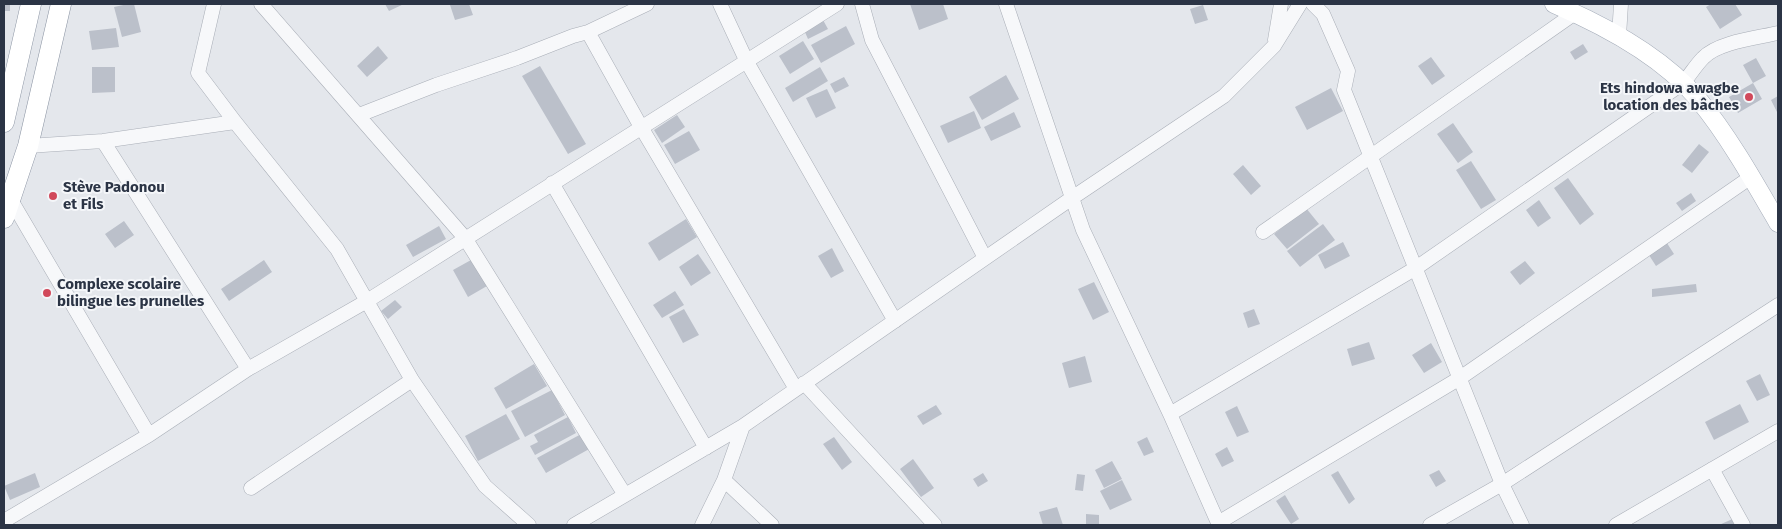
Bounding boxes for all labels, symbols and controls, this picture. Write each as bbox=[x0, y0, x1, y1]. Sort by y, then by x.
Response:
place label: Ets hindowa awagbe location des bâches bbox=[1600, 79, 1739, 114]
marker: Ets hindowa awagbe location des bâches bbox=[1743, 91, 1755, 103]
place label: Stève Padonou et Fils bbox=[63, 178, 165, 213]
marker: Stève Padonou et Fils bbox=[47, 190, 59, 202]
place label: Complexe scolaire bilingue les prunelles bbox=[57, 275, 204, 310]
marker: Complexe scolaire bilingue les prunelles bbox=[41, 287, 53, 299]

